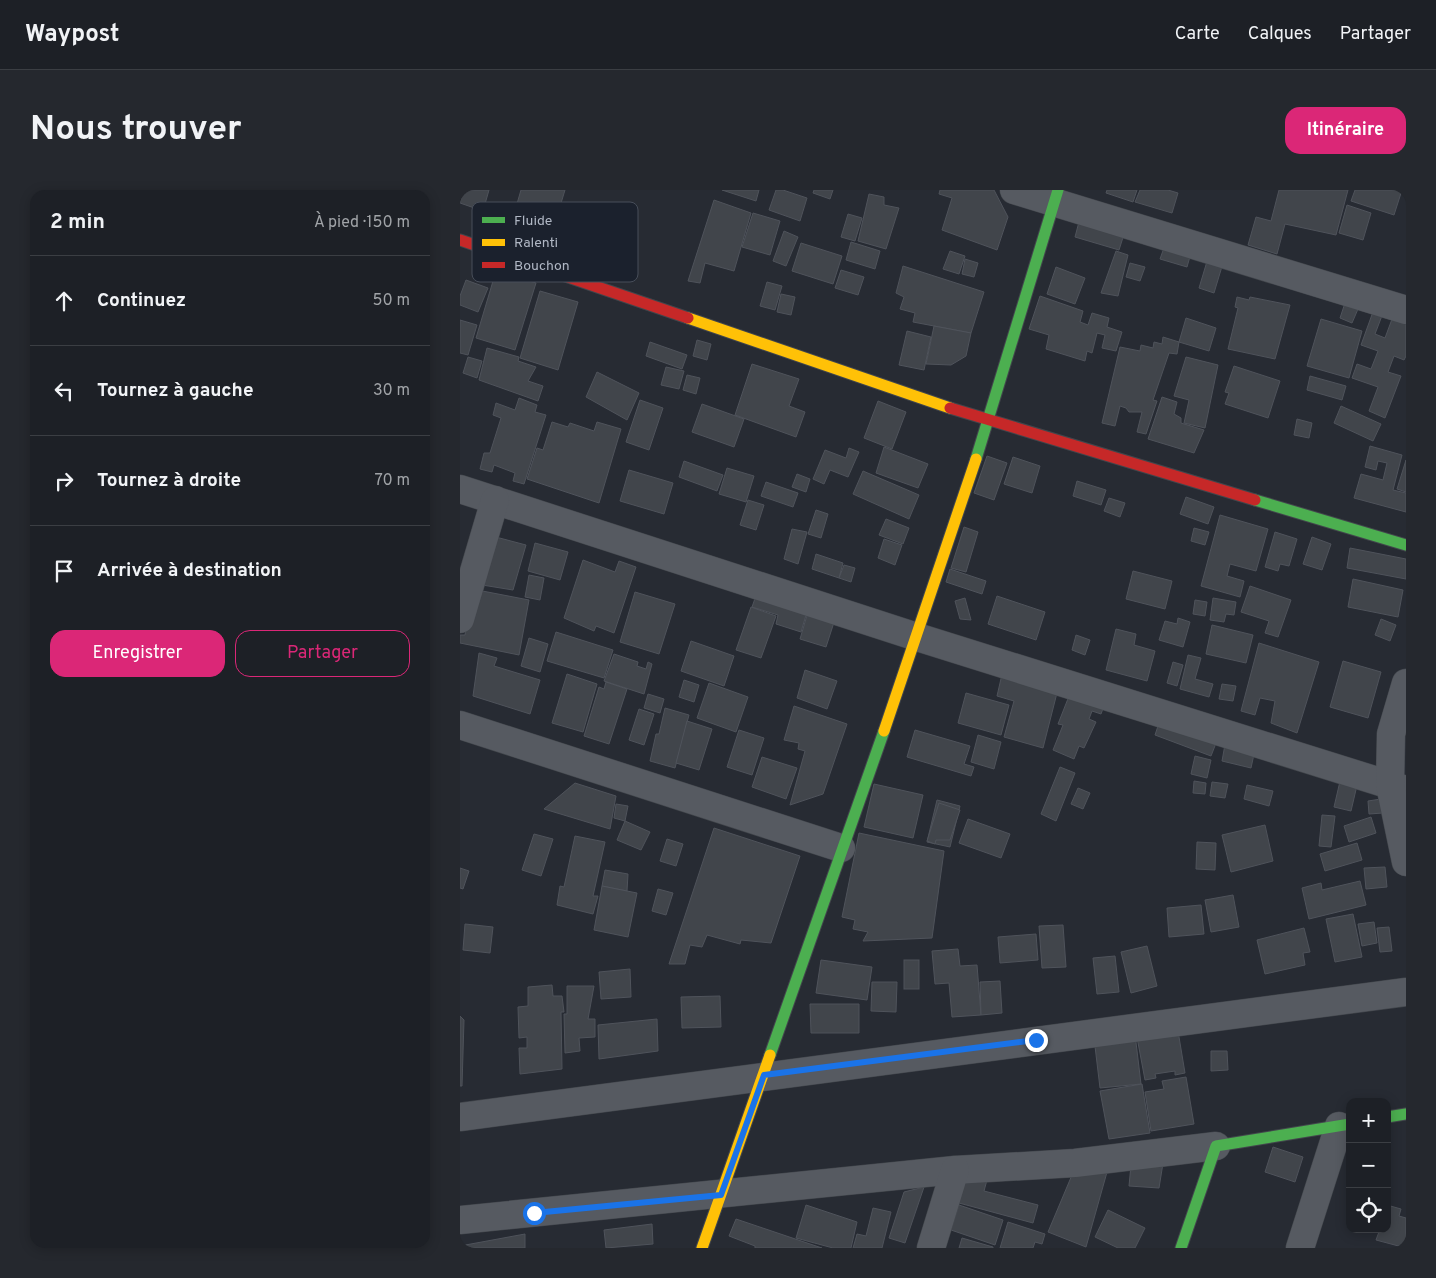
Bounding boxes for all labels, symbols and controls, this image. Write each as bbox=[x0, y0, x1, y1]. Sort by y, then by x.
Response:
text: Waypost bbox=[25, 20, 119, 50]
text: Carte bbox=[1175, 23, 1220, 46]
text: Calques bbox=[1248, 23, 1312, 46]
text: Partager bbox=[1340, 23, 1411, 46]
button: Itinéraire bbox=[1285, 107, 1406, 154]
text: Nous trouver bbox=[30, 108, 242, 152]
legend bbox=[472, 202, 638, 282]
text: 2 min bbox=[50, 209, 105, 236]
text: À pied · 150 m bbox=[314, 213, 410, 233]
text: Fluide bbox=[514, 213, 552, 230]
text: Ralenti bbox=[514, 235, 558, 252]
text: Bouchon bbox=[514, 258, 570, 275]
icon: ahead bbox=[50, 287, 78, 315]
text: Continuez bbox=[97, 289, 186, 313]
text: 50 m bbox=[373, 291, 410, 311]
icon: left bbox=[50, 377, 78, 405]
text: Tournez à gauche bbox=[97, 379, 254, 403]
text: 30 m bbox=[373, 381, 410, 401]
icon: right bbox=[50, 467, 78, 495]
text: Tournez à droite bbox=[97, 469, 241, 493]
text: 70 m bbox=[375, 471, 410, 491]
icon: arrive bbox=[50, 557, 78, 585]
text: Arrivée à destination bbox=[97, 559, 282, 583]
button: Enregistrer bbox=[50, 630, 225, 677]
button: Partager bbox=[235, 630, 410, 677]
route end bbox=[1025, 1029, 1048, 1052]
map controls bbox=[1346, 1098, 1391, 1233]
button: + bbox=[1346, 1098, 1391, 1143]
button: − bbox=[1346, 1143, 1391, 1188]
button: locate bbox=[1346, 1188, 1391, 1233]
route start bbox=[523, 1202, 546, 1225]

